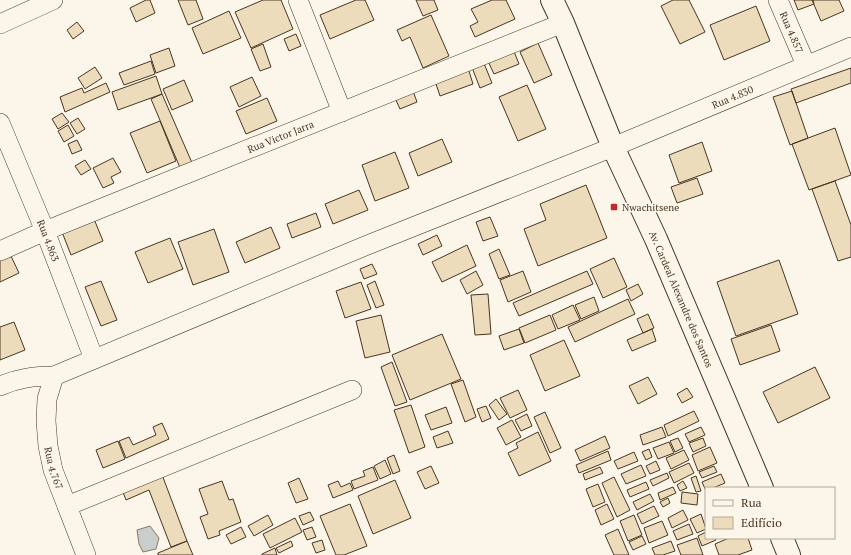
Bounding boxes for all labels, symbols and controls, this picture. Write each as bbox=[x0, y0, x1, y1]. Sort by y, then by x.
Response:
street label: Rua 4.857 bbox=[777, 9, 806, 55]
street label: Rua 4.830 bbox=[710, 82, 755, 111]
street label: Rua Victor Jarra bbox=[245, 117, 316, 155]
place label: Nwachitsene bbox=[622, 201, 679, 214]
marker: Nwachitsene bbox=[609, 202, 619, 212]
street label: Rua 4.863 bbox=[34, 218, 62, 263]
street label: Av. Cardeal Alexandre dos Santos bbox=[646, 229, 716, 369]
street label: Rua 4.767 bbox=[42, 446, 66, 491]
legend bbox=[705, 487, 835, 539]
text: Rua bbox=[741, 495, 762, 510]
text: Edifício bbox=[741, 515, 782, 530]

